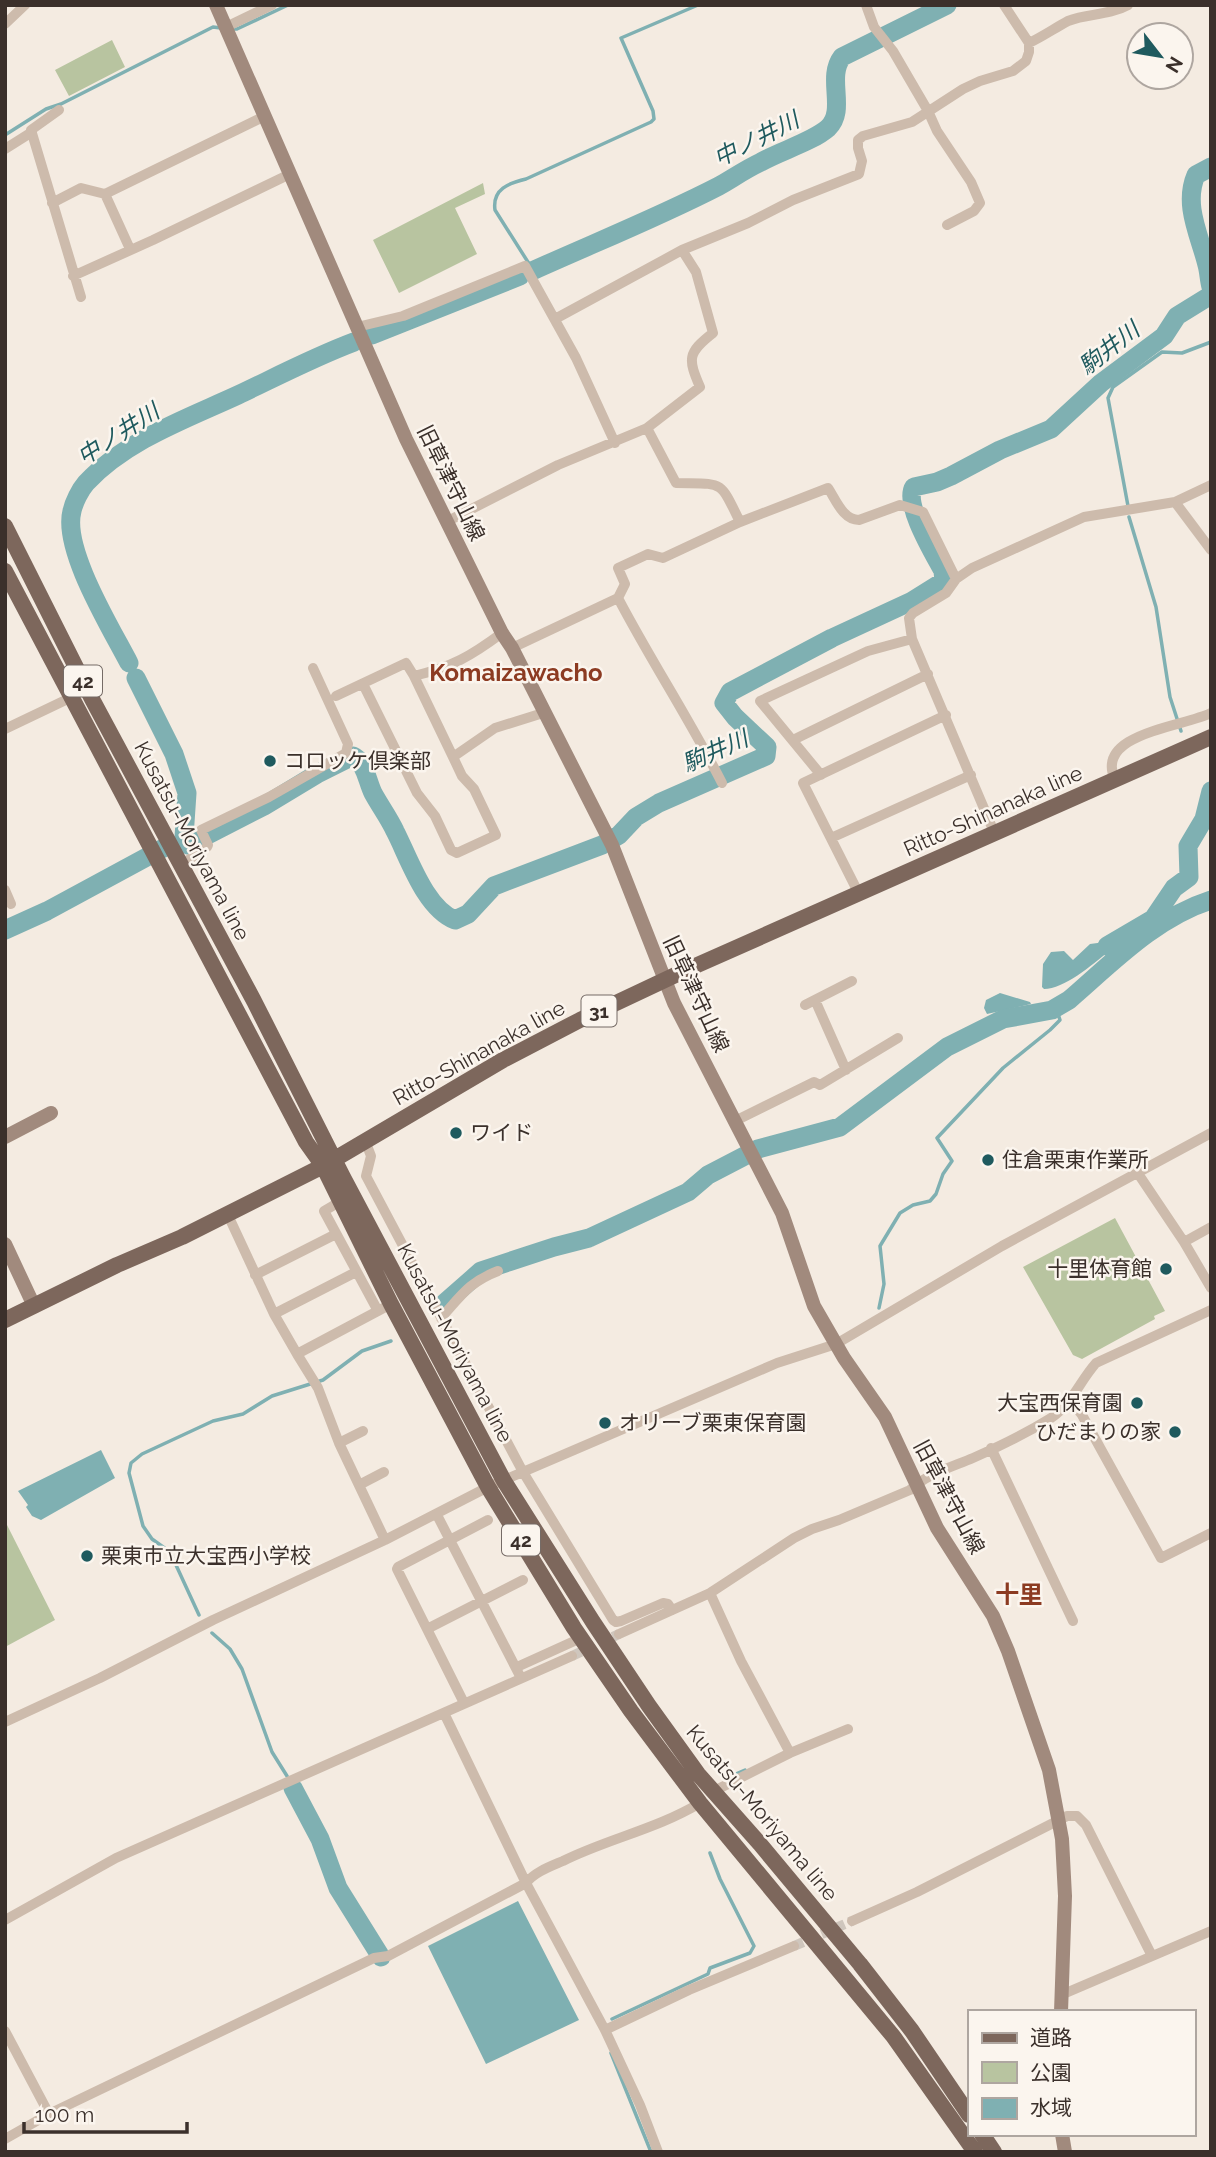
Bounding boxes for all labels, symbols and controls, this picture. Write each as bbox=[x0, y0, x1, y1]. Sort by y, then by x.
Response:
north arrow bbox=[1125, 21, 1195, 91]
text: N bbox=[1161, 53, 1188, 77]
water label: 中ノ井川 bbox=[709, 104, 806, 171]
water label: 駒井川 bbox=[1073, 314, 1147, 379]
water label: 中ノ井川 bbox=[72, 396, 166, 470]
street label: 旧草津守山線 bbox=[413, 421, 490, 545]
district label: Komaizawacho bbox=[429, 658, 603, 687]
road number: 42 bbox=[64, 666, 102, 696]
water label: 駒井川 bbox=[678, 723, 755, 777]
street label: Kusatsu-Moriyama line bbox=[129, 737, 256, 945]
place label: コロッケ倶楽部 bbox=[284, 748, 431, 773]
marker: コロッケ倶楽部 bbox=[262, 753, 278, 769]
street label: Ritto-Shinanaka line bbox=[899, 760, 1086, 861]
street label: 旧草津守山線 bbox=[658, 931, 734, 1056]
street label: Ritto-Shinanaka line bbox=[388, 995, 569, 1110]
road number: 31 bbox=[582, 995, 616, 1026]
place label: ワイド bbox=[470, 1120, 533, 1145]
marker: ワイド bbox=[448, 1125, 464, 1141]
place label: 住倉栗東作業所 bbox=[1002, 1147, 1149, 1172]
marker: 住倉栗東作業所 bbox=[980, 1152, 996, 1168]
street label: Kusatsu-Moriyama line bbox=[392, 1239, 519, 1447]
place label: 十里体育館 bbox=[1047, 1256, 1152, 1281]
marker: 十里体育館 bbox=[1158, 1261, 1174, 1277]
place label: 大宝西保育園 bbox=[997, 1390, 1123, 1415]
marker: 大宝西保育園 bbox=[1129, 1395, 1145, 1411]
place label: オリーブ栗東保育園 bbox=[619, 1410, 807, 1435]
marker: オリーブ栗東保育園 bbox=[597, 1415, 613, 1431]
place label: ひだまりの家 bbox=[1035, 1419, 1161, 1444]
marker: ひだまりの家 bbox=[1167, 1424, 1183, 1440]
street label: 旧草津守山線 bbox=[909, 1435, 990, 1558]
road number: 42 bbox=[502, 1524, 540, 1556]
place label: 栗東市立大宝西小学校 bbox=[101, 1543, 311, 1568]
marker: 栗東市立大宝西小学校 bbox=[79, 1548, 95, 1564]
district label: 十里 bbox=[995, 1580, 1043, 1609]
street label: Kusatsu-Moriyama line bbox=[682, 1720, 843, 1906]
legend bbox=[968, 2010, 1195, 2136]
text: 道路 bbox=[1030, 2025, 1072, 2050]
text: 公園 bbox=[1030, 2060, 1072, 2085]
scale bar bbox=[24, 2090, 187, 2134]
text: 水域 bbox=[1030, 2095, 1072, 2120]
text: 100 m bbox=[35, 2102, 94, 2127]

